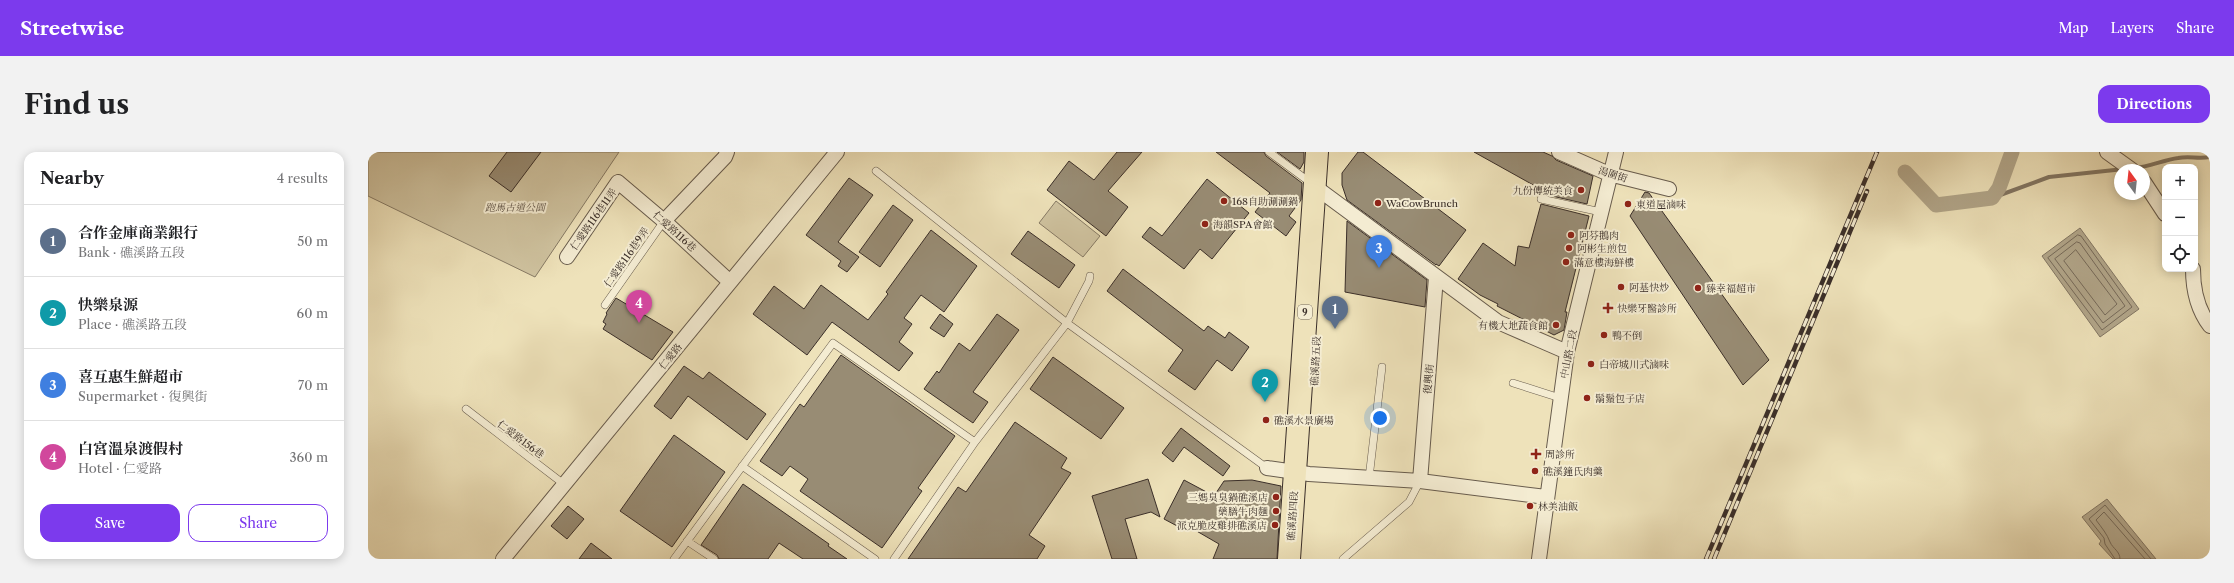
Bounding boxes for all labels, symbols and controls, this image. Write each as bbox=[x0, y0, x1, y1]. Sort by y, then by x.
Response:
text: Streetwise bbox=[20, 17, 124, 40]
text: Map bbox=[2058, 19, 2088, 37]
text: Layers bbox=[2110, 19, 2154, 37]
text: Share bbox=[2176, 19, 2214, 37]
button: Directions bbox=[2098, 85, 2210, 123]
text: Find us bbox=[24, 87, 129, 121]
street label: 湯圍街 bbox=[1597, 164, 1629, 185]
north arrow bbox=[2114, 164, 2150, 200]
map controls bbox=[2162, 164, 2198, 272]
button: + bbox=[2162, 164, 2198, 200]
text: Nearby bbox=[40, 168, 104, 188]
text: 4 results bbox=[277, 170, 328, 186]
place label: 九份傳統美食 bbox=[1513, 184, 1573, 197]
marker: 九份傳統美食 bbox=[1576, 185, 1586, 195]
street label: 仁愛路116巷11弄 bbox=[567, 186, 620, 253]
place label: 168自助涮涮鍋 bbox=[1232, 195, 1298, 208]
marker: 168自助涮涮鍋 bbox=[1219, 196, 1229, 206]
place label: WaCowBrunch bbox=[1385, 197, 1459, 210]
marker: WaCowBrunch bbox=[1373, 198, 1383, 208]
place label: 東道屋滷味 bbox=[1636, 198, 1686, 211]
marker: 東道屋滷味 bbox=[1623, 199, 1633, 209]
button: − bbox=[2162, 200, 2198, 236]
park label: 跑馬古道公園 bbox=[485, 201, 547, 214]
street label: 仁愛路116巷 bbox=[650, 208, 699, 254]
place label: 海韻SPA會館 bbox=[1213, 218, 1272, 231]
marker: 海韻SPA會館 bbox=[1200, 219, 1210, 229]
text: 合作金庫商業銀行 bbox=[78, 223, 198, 242]
street label: 仁愛路116巷9弄 bbox=[601, 225, 652, 290]
place label: 阿芬鵝肉 bbox=[1579, 229, 1619, 242]
marker: 阿芬鵝肉 bbox=[1566, 230, 1576, 240]
text: 1 bbox=[50, 233, 56, 249]
text: 50 m bbox=[297, 233, 328, 249]
pin: 3 bbox=[1366, 235, 1392, 268]
button: locate bbox=[2162, 236, 2198, 272]
place label: 阿彬生煎包 bbox=[1577, 242, 1627, 255]
marker: 阿彬生煎包 bbox=[1564, 243, 1574, 253]
text: Bank · 礁溪路五段 bbox=[78, 244, 185, 260]
place label: 滿意樓海鮮樓 bbox=[1574, 256, 1634, 269]
marker: 滿意樓海鮮樓 bbox=[1561, 257, 1571, 267]
place label: 阿基快炒 bbox=[1629, 281, 1669, 294]
marker: 阿基快炒 bbox=[1616, 282, 1626, 292]
place label: 臻幸福超市 bbox=[1706, 282, 1756, 295]
marker: 臻幸福超市 bbox=[1693, 283, 1703, 293]
pin: 4 bbox=[626, 290, 652, 323]
text: 快樂泉源 bbox=[78, 295, 138, 314]
pin: 1 bbox=[1322, 296, 1348, 329]
marker: 快樂牙醫診所 bbox=[1602, 302, 1614, 314]
place label: 快樂牙醫診所 bbox=[1617, 302, 1677, 315]
text: 2 bbox=[49, 305, 57, 321]
text: 60 m bbox=[297, 305, 328, 321]
road number: 9 bbox=[1298, 305, 1312, 319]
text: Place · 礁溪路五段 bbox=[78, 316, 187, 332]
place label: 有機大地蔬食館 bbox=[1478, 319, 1548, 332]
marker: 有機大地蔬食館 bbox=[1551, 320, 1561, 330]
street label: 中山路二段 bbox=[1557, 328, 1580, 380]
place label: 鴨不倒 bbox=[1612, 329, 1642, 342]
marker: 鴨不倒 bbox=[1599, 330, 1609, 340]
street label: 礁溪路五段 bbox=[1308, 336, 1323, 386]
street label: 仁愛路 bbox=[656, 341, 685, 372]
place label: 白帝城川式滷味 bbox=[1599, 358, 1669, 371]
marker: 白帝城川式滷味 bbox=[1586, 359, 1596, 369]
street label: 復興街 bbox=[1421, 364, 1436, 395]
text: 喜互惠生鮮超市 bbox=[78, 367, 183, 386]
pin: 2 bbox=[1252, 369, 1278, 402]
text: 3 bbox=[49, 377, 57, 393]
text: 70 m bbox=[298, 377, 328, 393]
text: Supermarket · 復興街 bbox=[78, 388, 207, 404]
place label: 鬍鬚包子店 bbox=[1595, 392, 1645, 405]
marker: 鬍鬚包子店 bbox=[1582, 393, 1592, 403]
your location bbox=[1370, 408, 1390, 428]
place label: 礁溪水景廣場 bbox=[1274, 414, 1334, 427]
marker: 礁溪水景廣場 bbox=[1261, 415, 1271, 425]
street label: 仁愛路156巷 bbox=[495, 418, 547, 461]
text: 白宮溫泉渡假村 bbox=[78, 439, 183, 458]
marker: 周診所 bbox=[1530, 448, 1542, 460]
place label: 周診所 bbox=[1545, 448, 1575, 461]
text: 4 bbox=[49, 449, 57, 465]
text: 360 m bbox=[289, 449, 328, 465]
text: Hotel · 仁愛路 bbox=[78, 460, 162, 476]
place label: 礁溪鐘氏肉羹 bbox=[1543, 465, 1603, 478]
marker: 礁溪鐘氏肉羹 bbox=[1530, 466, 1540, 476]
place label: 三媽臭臭鍋礁溪店 bbox=[1188, 491, 1268, 504]
street label: 礁溪路四段 bbox=[1284, 491, 1301, 541]
marker: 三媽臭臭鍋礁溪店 bbox=[1271, 492, 1281, 502]
place label: 林美油飯 bbox=[1538, 500, 1578, 513]
marker: 林美油飯 bbox=[1525, 501, 1535, 511]
button: Save bbox=[40, 504, 180, 542]
button: Share bbox=[188, 504, 328, 542]
place label: 藥膳牛肉麵 bbox=[1218, 505, 1268, 518]
marker: 藥膳牛肉麵 bbox=[1271, 506, 1281, 516]
place label: 派克脆皮雞排礁溪店 bbox=[1177, 519, 1267, 532]
marker: 派克脆皮雞排礁溪店 bbox=[1270, 520, 1280, 530]

